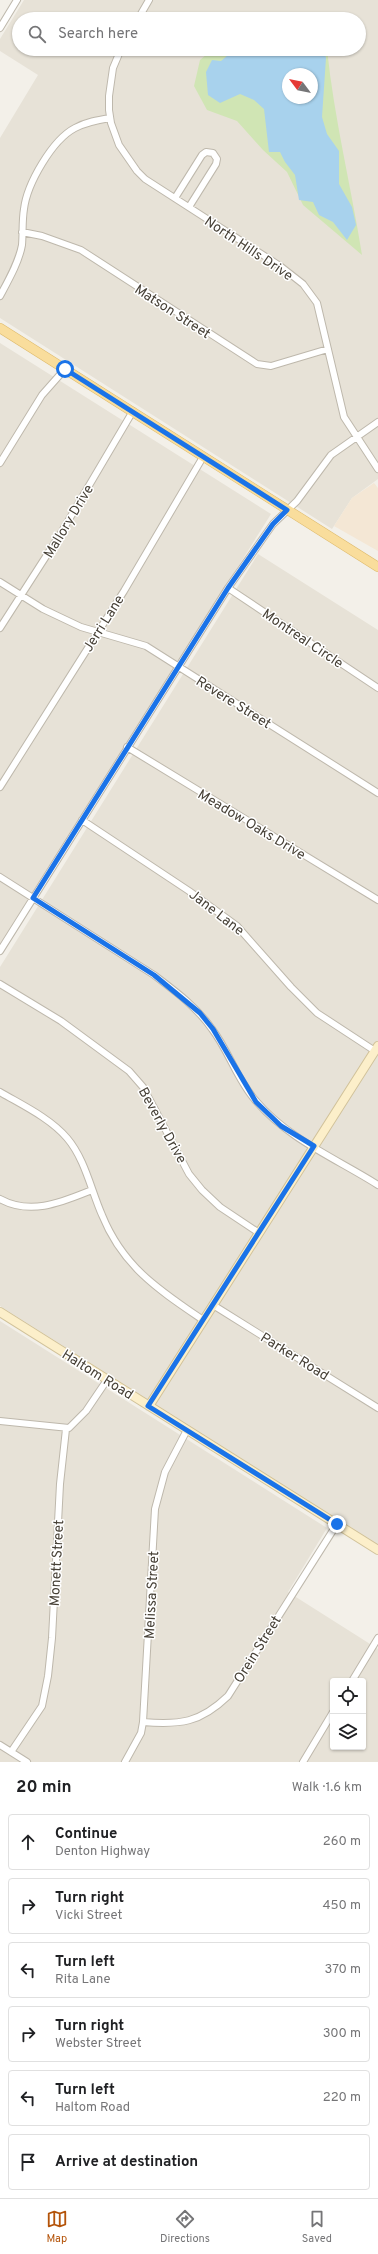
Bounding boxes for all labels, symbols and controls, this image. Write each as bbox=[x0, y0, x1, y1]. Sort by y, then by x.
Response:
search box bbox=[12, 12, 366, 56]
icon: search bbox=[26, 23, 48, 45]
text: Search here bbox=[58, 25, 138, 44]
north arrow bbox=[282, 68, 318, 104]
street label: North Hills Drive bbox=[201, 213, 296, 285]
street label: Matson Street bbox=[131, 281, 213, 343]
route start bbox=[56, 360, 74, 378]
street label: Mallory Drive bbox=[41, 482, 98, 562]
street label: Jerri Lane bbox=[80, 592, 128, 655]
street label: Montreal Circle bbox=[258, 606, 346, 673]
street label: Revere Street bbox=[192, 673, 274, 733]
street label: Meadow Oaks Drive bbox=[194, 786, 308, 864]
street label: Jane Lane bbox=[185, 886, 247, 940]
street label: Beverly Drive bbox=[134, 1085, 190, 1167]
street label: Parker Road bbox=[257, 1330, 331, 1385]
street label: Haltom Road bbox=[58, 1347, 136, 1404]
route end bbox=[328, 1515, 346, 1533]
street label: Monett Street bbox=[47, 1519, 68, 1607]
street label: Melissa Street bbox=[142, 1551, 163, 1640]
street label: Orein Street bbox=[231, 1613, 286, 1687]
map controls bbox=[330, 1678, 366, 1750]
button: locate bbox=[330, 1678, 366, 1714]
button: layers bbox=[330, 1714, 366, 1750]
text: 20 min bbox=[16, 1777, 72, 1799]
text: Walk · 1.6 km bbox=[292, 1780, 362, 1796]
text: Continue bbox=[55, 1825, 117, 1844]
icon: ahead bbox=[17, 1831, 39, 1853]
text: 260 m bbox=[323, 1834, 361, 1850]
text: Denton Highway bbox=[55, 1844, 150, 1860]
text: Turn right bbox=[55, 1889, 124, 1908]
icon: right bbox=[17, 1895, 39, 1917]
text: 450 m bbox=[322, 1898, 361, 1914]
text: Vicki Street bbox=[55, 1908, 122, 1924]
text: Turn left bbox=[55, 1953, 115, 1972]
icon: left bbox=[17, 1959, 39, 1981]
text: 370 m bbox=[324, 1962, 361, 1978]
text: Rita Lane bbox=[55, 1972, 110, 1988]
text: Turn right bbox=[55, 2017, 124, 2036]
icon: right bbox=[17, 2023, 39, 2045]
text: 300 m bbox=[323, 2026, 361, 2042]
text: Webster Street bbox=[55, 2036, 142, 2052]
text: Turn left bbox=[55, 2081, 115, 2100]
icon: left bbox=[17, 2087, 39, 2109]
text: 220 m bbox=[323, 2090, 361, 2106]
text: Haltom Road bbox=[55, 2100, 130, 2116]
icon: arrive bbox=[17, 2151, 39, 2173]
text: Arrive at destination bbox=[55, 2153, 198, 2172]
tab: Map bbox=[46, 2208, 68, 2246]
tab: Directions bbox=[160, 2208, 210, 2246]
tab: Saved bbox=[302, 2208, 332, 2246]

